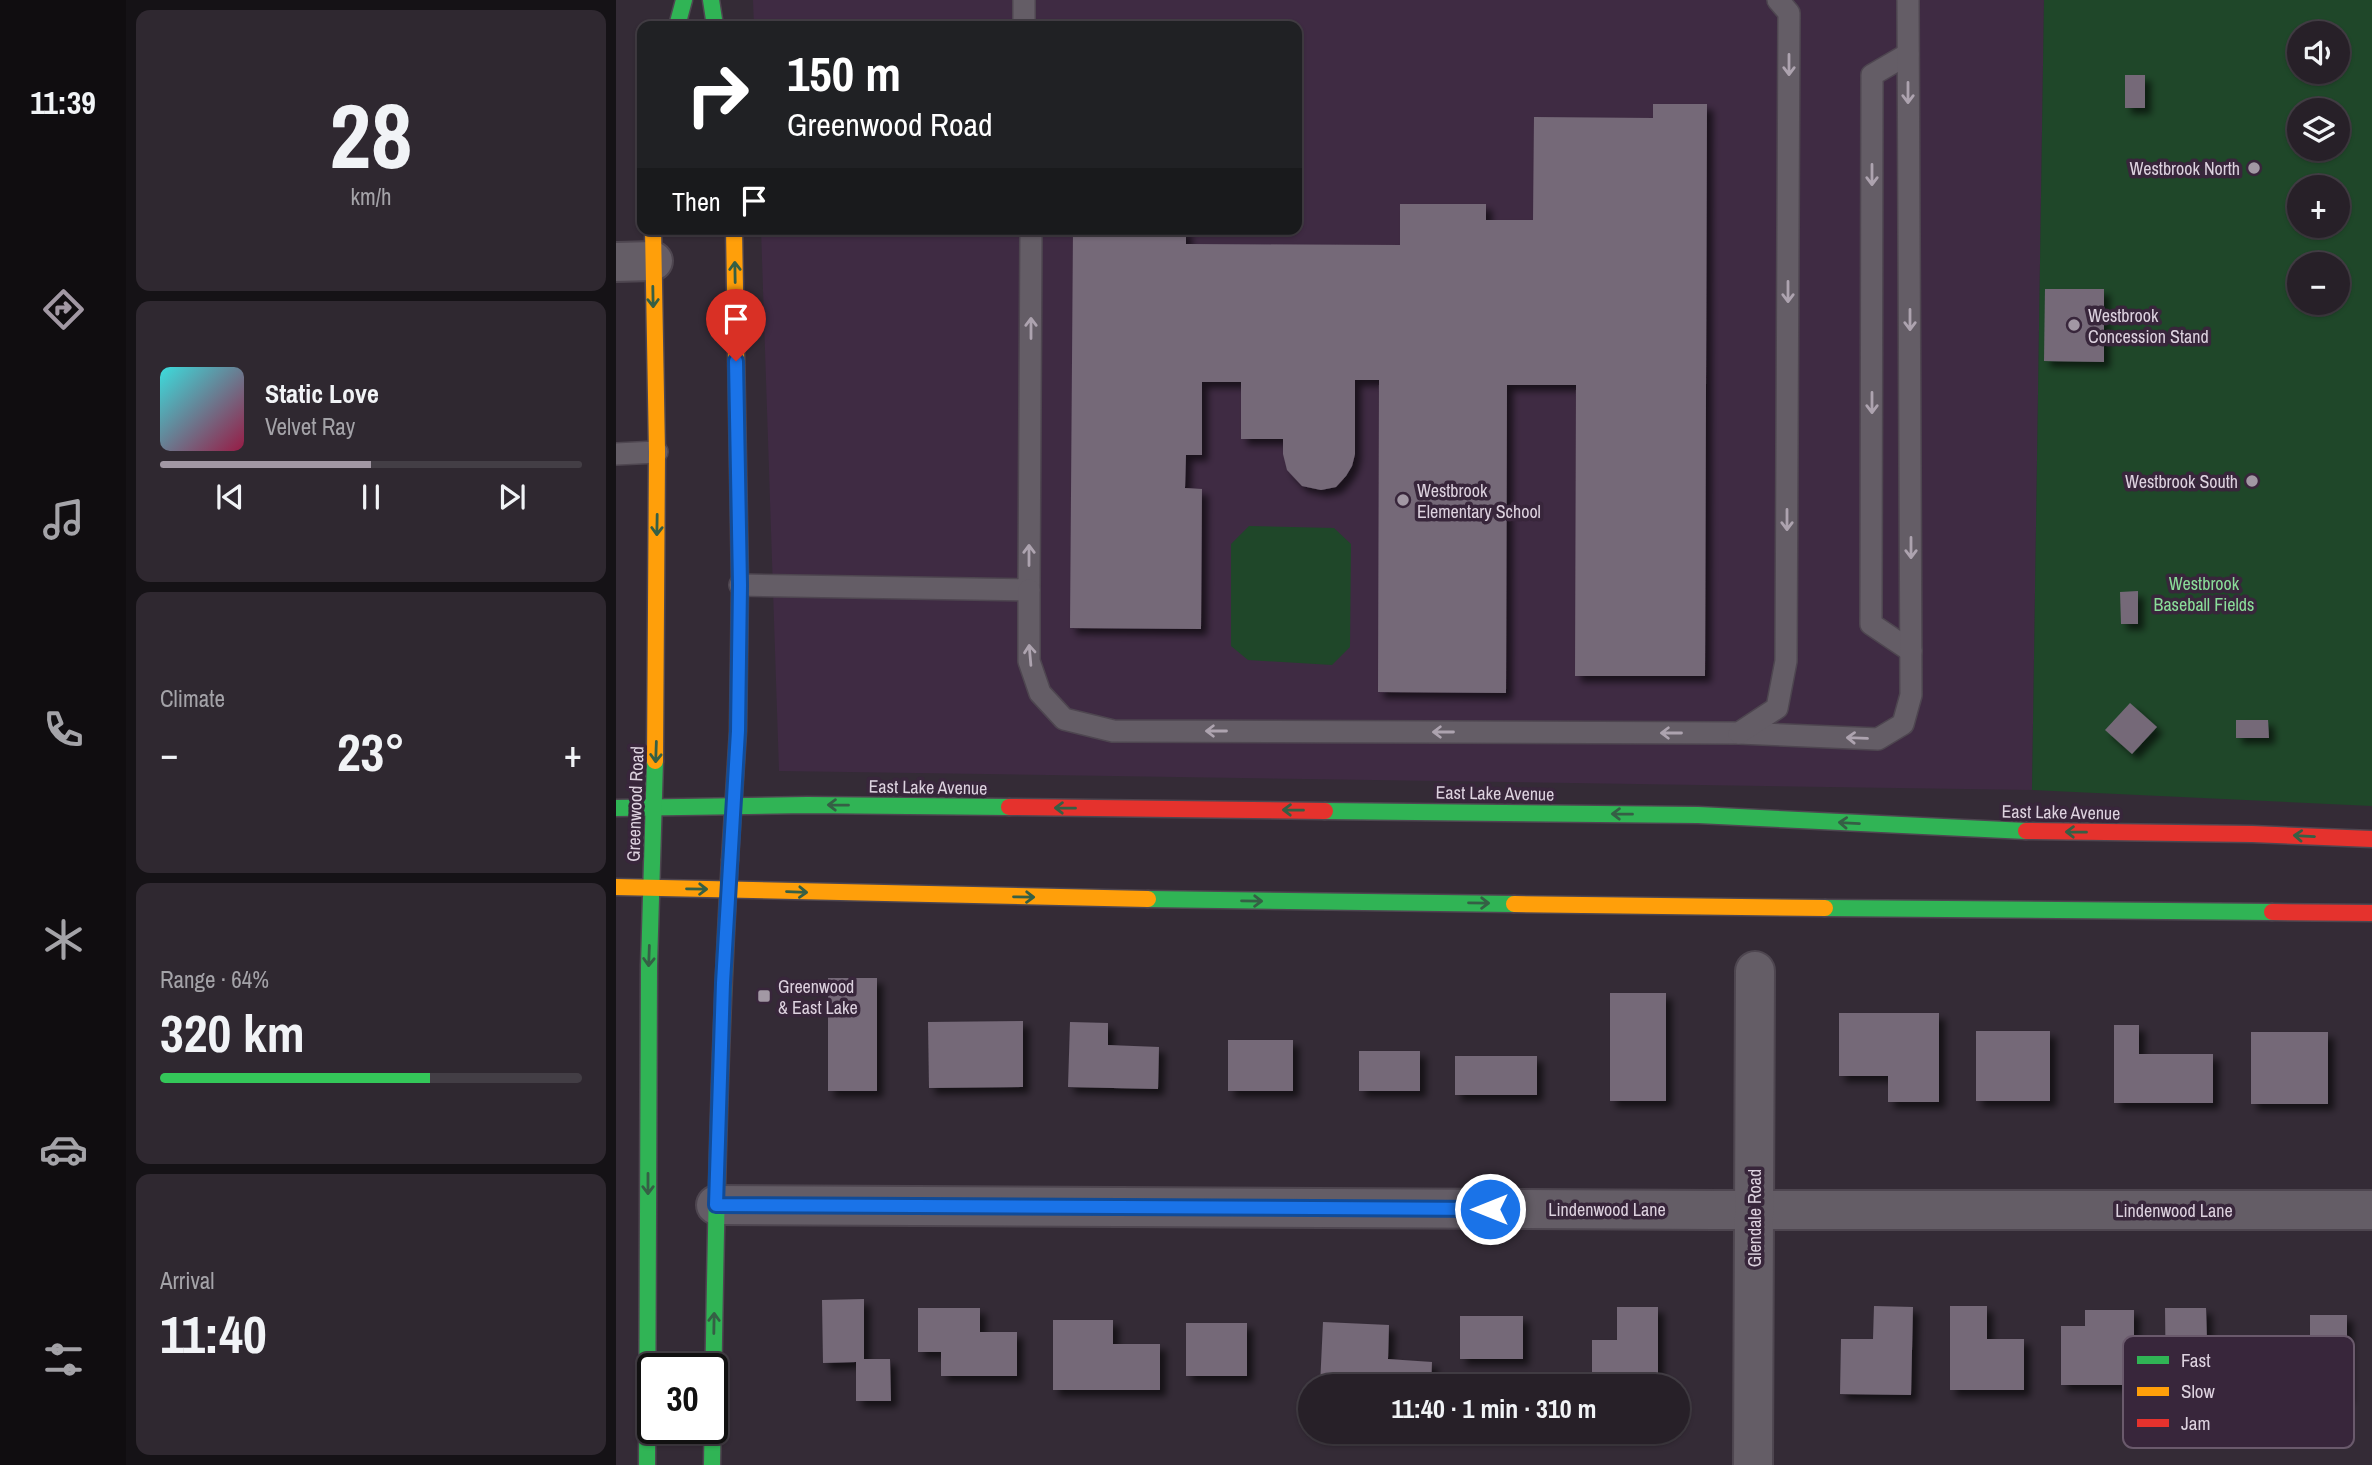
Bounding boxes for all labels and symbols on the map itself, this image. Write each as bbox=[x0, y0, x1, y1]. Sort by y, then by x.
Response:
one-way arrow bbox=[1782, 53, 1796, 76]
one-way arrow bbox=[1901, 81, 1915, 104]
place label: Westbrook North bbox=[2130, 156, 2240, 181]
marker: Westbrook North bbox=[2246, 160, 2262, 176]
one-way arrow bbox=[1865, 164, 1879, 187]
one-way arrow bbox=[728, 261, 742, 284]
one-way arrow bbox=[1781, 280, 1795, 303]
one-way arrow bbox=[647, 286, 660, 309]
pin bbox=[706, 289, 766, 361]
place label: Westbrook Concession Stand bbox=[2088, 303, 2209, 349]
one-way arrow bbox=[1903, 308, 1916, 331]
one-way arrow bbox=[1024, 317, 1038, 340]
marker: Westbrook Concession Stand bbox=[2066, 317, 2082, 333]
one-way arrow bbox=[1865, 391, 1879, 414]
place label: Westbrook South bbox=[2125, 469, 2238, 494]
marker: Westbrook South bbox=[2244, 473, 2260, 489]
place label: Westbrook Elementary School bbox=[1417, 478, 1541, 524]
marker: Westbrook Elementary School bbox=[1395, 492, 1411, 508]
one-way arrow bbox=[1780, 508, 1794, 531]
one-way arrow bbox=[650, 513, 664, 536]
one-way arrow bbox=[1904, 536, 1918, 559]
one-way arrow bbox=[1022, 544, 1036, 567]
park label: Westbrook Baseball Fields bbox=[2154, 571, 2254, 617]
one-way arrow bbox=[1023, 644, 1036, 667]
one-way arrow bbox=[1204, 724, 1227, 738]
one-way arrow bbox=[1432, 725, 1455, 739]
one-way arrow bbox=[1659, 726, 1682, 740]
one-way arrow bbox=[1846, 732, 1869, 745]
one-way arrow bbox=[649, 741, 662, 764]
street label: Greenwood Road bbox=[620, 746, 650, 862]
street label: East Lake Avenue bbox=[868, 773, 988, 801]
street label: East Lake Avenue bbox=[1435, 779, 1555, 807]
one-way arrow bbox=[826, 798, 849, 812]
street label: East Lake Avenue bbox=[2001, 798, 2121, 826]
one-way arrow bbox=[1054, 801, 1077, 814]
one-way arrow bbox=[1281, 803, 1304, 817]
one-way arrow bbox=[1611, 807, 1634, 821]
one-way arrow bbox=[1838, 816, 1861, 829]
one-way arrow bbox=[2065, 825, 2088, 839]
one-way arrow bbox=[2293, 830, 2316, 843]
one-way arrow bbox=[685, 882, 708, 896]
one-way arrow bbox=[785, 885, 808, 898]
one-way arrow bbox=[1012, 890, 1035, 903]
one-way arrow bbox=[1240, 894, 1263, 908]
one-way arrow bbox=[1467, 897, 1490, 910]
one-way arrow bbox=[642, 944, 656, 967]
place label: Greenwood & East Lake bbox=[778, 974, 858, 1020]
marker: Greenwood & East Lake bbox=[756, 988, 772, 1004]
street label: Glendale Road bbox=[1742, 1169, 1767, 1267]
one-way arrow bbox=[641, 1172, 655, 1195]
position arrow bbox=[1453, 1172, 1527, 1246]
street label: Lindenwood Lane bbox=[1548, 1197, 1666, 1222]
street label: Lindenwood Lane bbox=[2115, 1198, 2233, 1223]
one-way arrow bbox=[707, 1312, 721, 1335]
legend bbox=[2123, 1336, 2354, 1448]
text: Fast bbox=[2181, 1347, 2211, 1373]
speed limit sign: 30 bbox=[637, 1353, 728, 1444]
text: Slow bbox=[2181, 1378, 2216, 1404]
text: Jam bbox=[2181, 1410, 2210, 1436]

